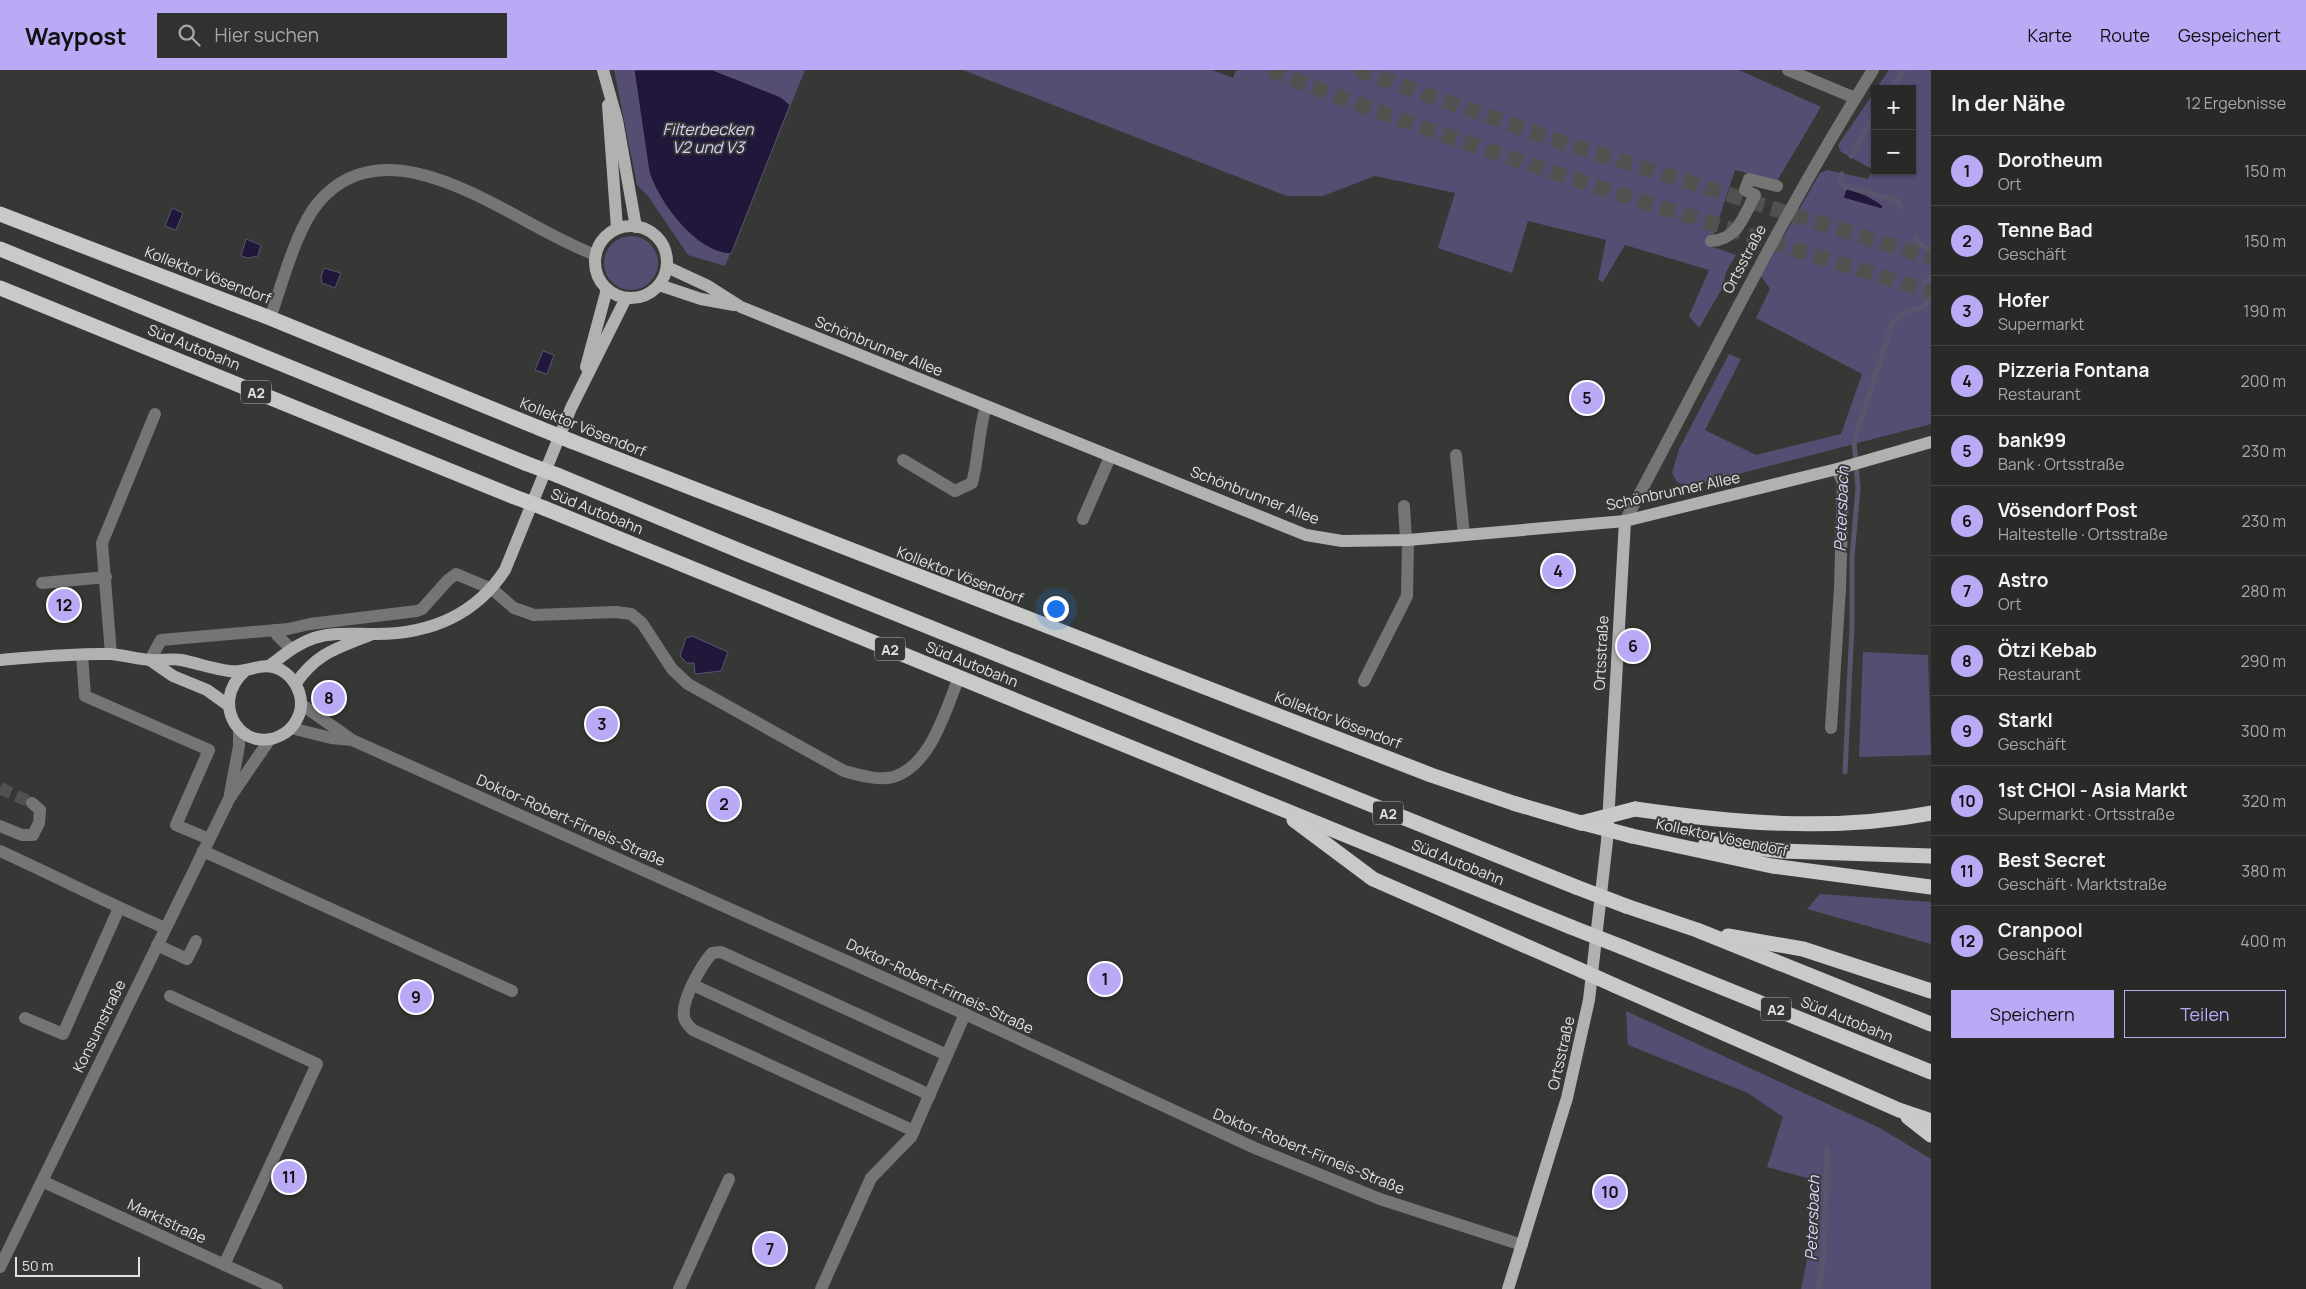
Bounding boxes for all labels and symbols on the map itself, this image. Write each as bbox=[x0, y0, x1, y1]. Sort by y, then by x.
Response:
water label: Filterbecken V2 und V3 bbox=[663, 118, 754, 158]
street label: Ortsstraße bbox=[1717, 221, 1771, 297]
street label: Kollektor Vösendorf bbox=[142, 241, 275, 309]
street label: Schönbrunner Allee bbox=[812, 311, 946, 381]
street label: Süd Autobahn bbox=[145, 319, 243, 375]
pin: 5 bbox=[1571, 379, 1603, 417]
road number: A2 bbox=[241, 381, 271, 404]
street label: Kollektor Vösendorf bbox=[517, 392, 650, 462]
street label: Schönbrunner Allee bbox=[1188, 461, 1323, 529]
street label: Schönbrunner Allee bbox=[1604, 466, 1742, 515]
water label: Petersbach bbox=[1829, 466, 1853, 552]
street label: Süd Autobahn bbox=[548, 483, 646, 539]
street label: Kollektor Vösendorf bbox=[894, 541, 1027, 609]
pin: 4 bbox=[1542, 552, 1574, 590]
pin: 12 bbox=[48, 586, 80, 624]
your location bbox=[1043, 596, 1069, 622]
street label: Ortsstraße bbox=[1589, 615, 1613, 691]
pin: 6 bbox=[1617, 627, 1649, 665]
street label: Süd Autobahn bbox=[923, 636, 1021, 692]
road number: A2 bbox=[875, 638, 905, 660]
pin: 8 bbox=[313, 679, 345, 717]
street label: Kollektor Vösendorf bbox=[1272, 686, 1405, 754]
pin: 3 bbox=[586, 705, 618, 743]
street label: Doktor-Robert-Firneis-Straße bbox=[473, 769, 669, 871]
pin: 2 bbox=[708, 785, 740, 823]
road number: A2 bbox=[1373, 801, 1403, 824]
street label: Kollektor Vösendorf bbox=[1654, 813, 1790, 861]
street label: Süd Autobahn bbox=[1409, 834, 1507, 890]
street label: Doktor-Robert-Firneis-Straße bbox=[843, 933, 1037, 1039]
pin: 1 bbox=[1089, 960, 1121, 998]
street label: Konsumstraße bbox=[67, 976, 131, 1076]
pin: 9 bbox=[400, 978, 432, 1016]
street label: Süd Autobahn bbox=[1798, 991, 1896, 1047]
road number: A2 bbox=[1761, 998, 1791, 1021]
street label: Ortsstraße bbox=[1542, 1014, 1580, 1092]
street label: Doktor-Robert-Firneis-Straße bbox=[1210, 1103, 1408, 1199]
pin: 11 bbox=[273, 1158, 305, 1196]
pin: 10 bbox=[1594, 1173, 1626, 1211]
water label: Petersbach bbox=[1800, 1175, 1824, 1261]
street label: Marktstraße bbox=[124, 1194, 210, 1249]
pin: 7 bbox=[754, 1230, 786, 1268]
scale bar bbox=[15, 1254, 140, 1277]

